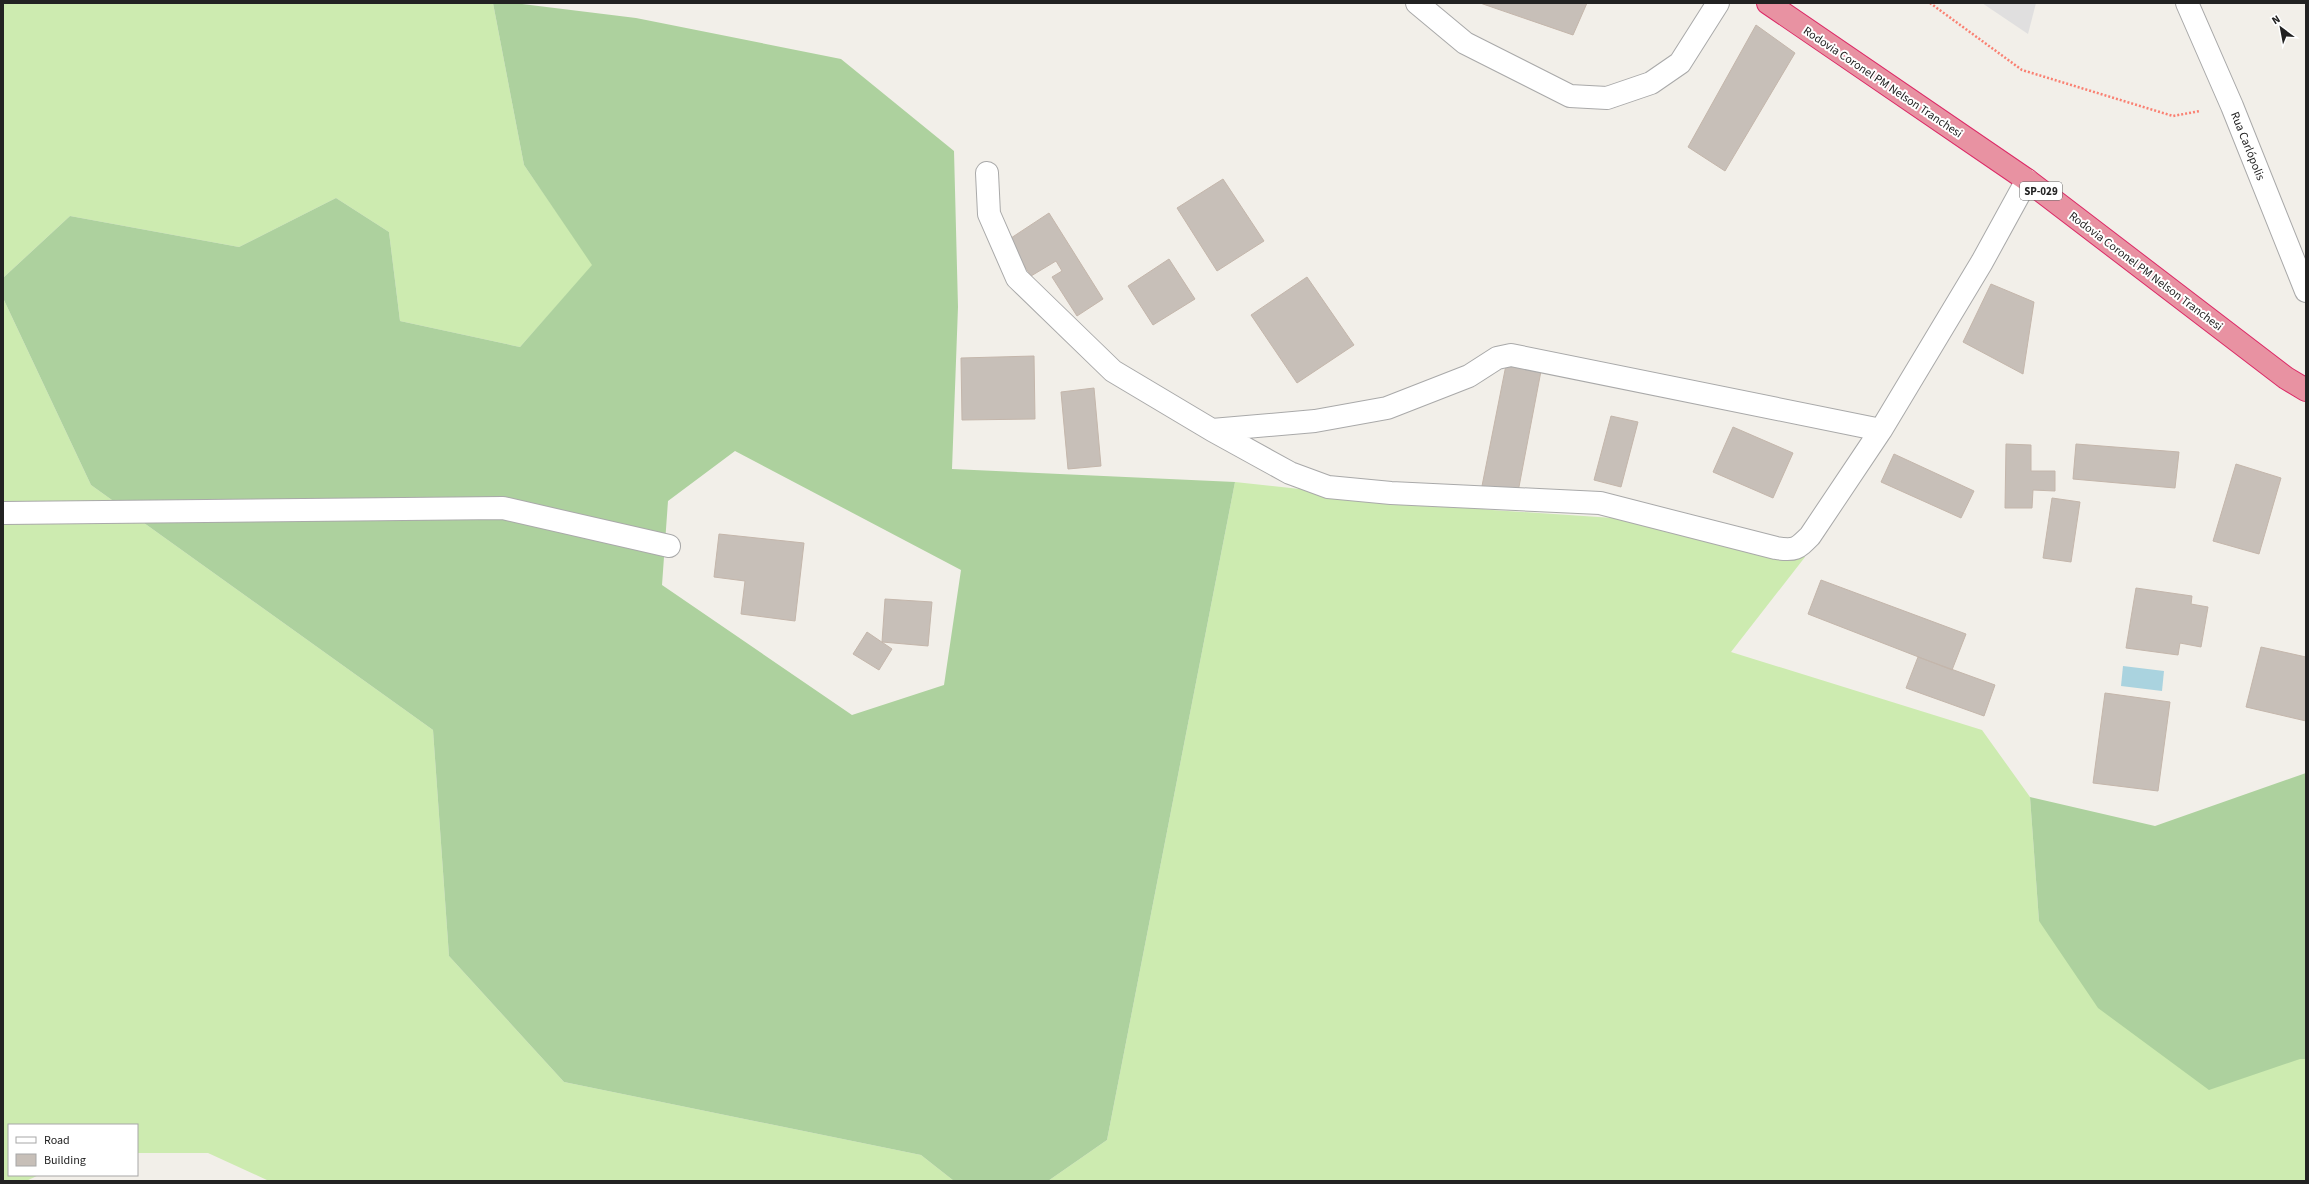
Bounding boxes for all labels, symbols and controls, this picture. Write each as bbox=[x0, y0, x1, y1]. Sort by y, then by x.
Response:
north arrow bbox=[2261, 8, 2301, 48]
text: N bbox=[2269, 12, 2283, 28]
street label: Rodovia Coronel PM Nelson Tranchesi bbox=[1800, 23, 1966, 142]
street label: Rua Carlópolis bbox=[2226, 109, 2269, 183]
road number: SP-029 bbox=[2020, 182, 2062, 200]
street label: Rodovia Coronel PM Nelson Tranchesi bbox=[2065, 208, 2226, 335]
legend bbox=[8, 1124, 138, 1176]
text: Road bbox=[44, 1132, 70, 1149]
text: Building bbox=[44, 1152, 86, 1169]

